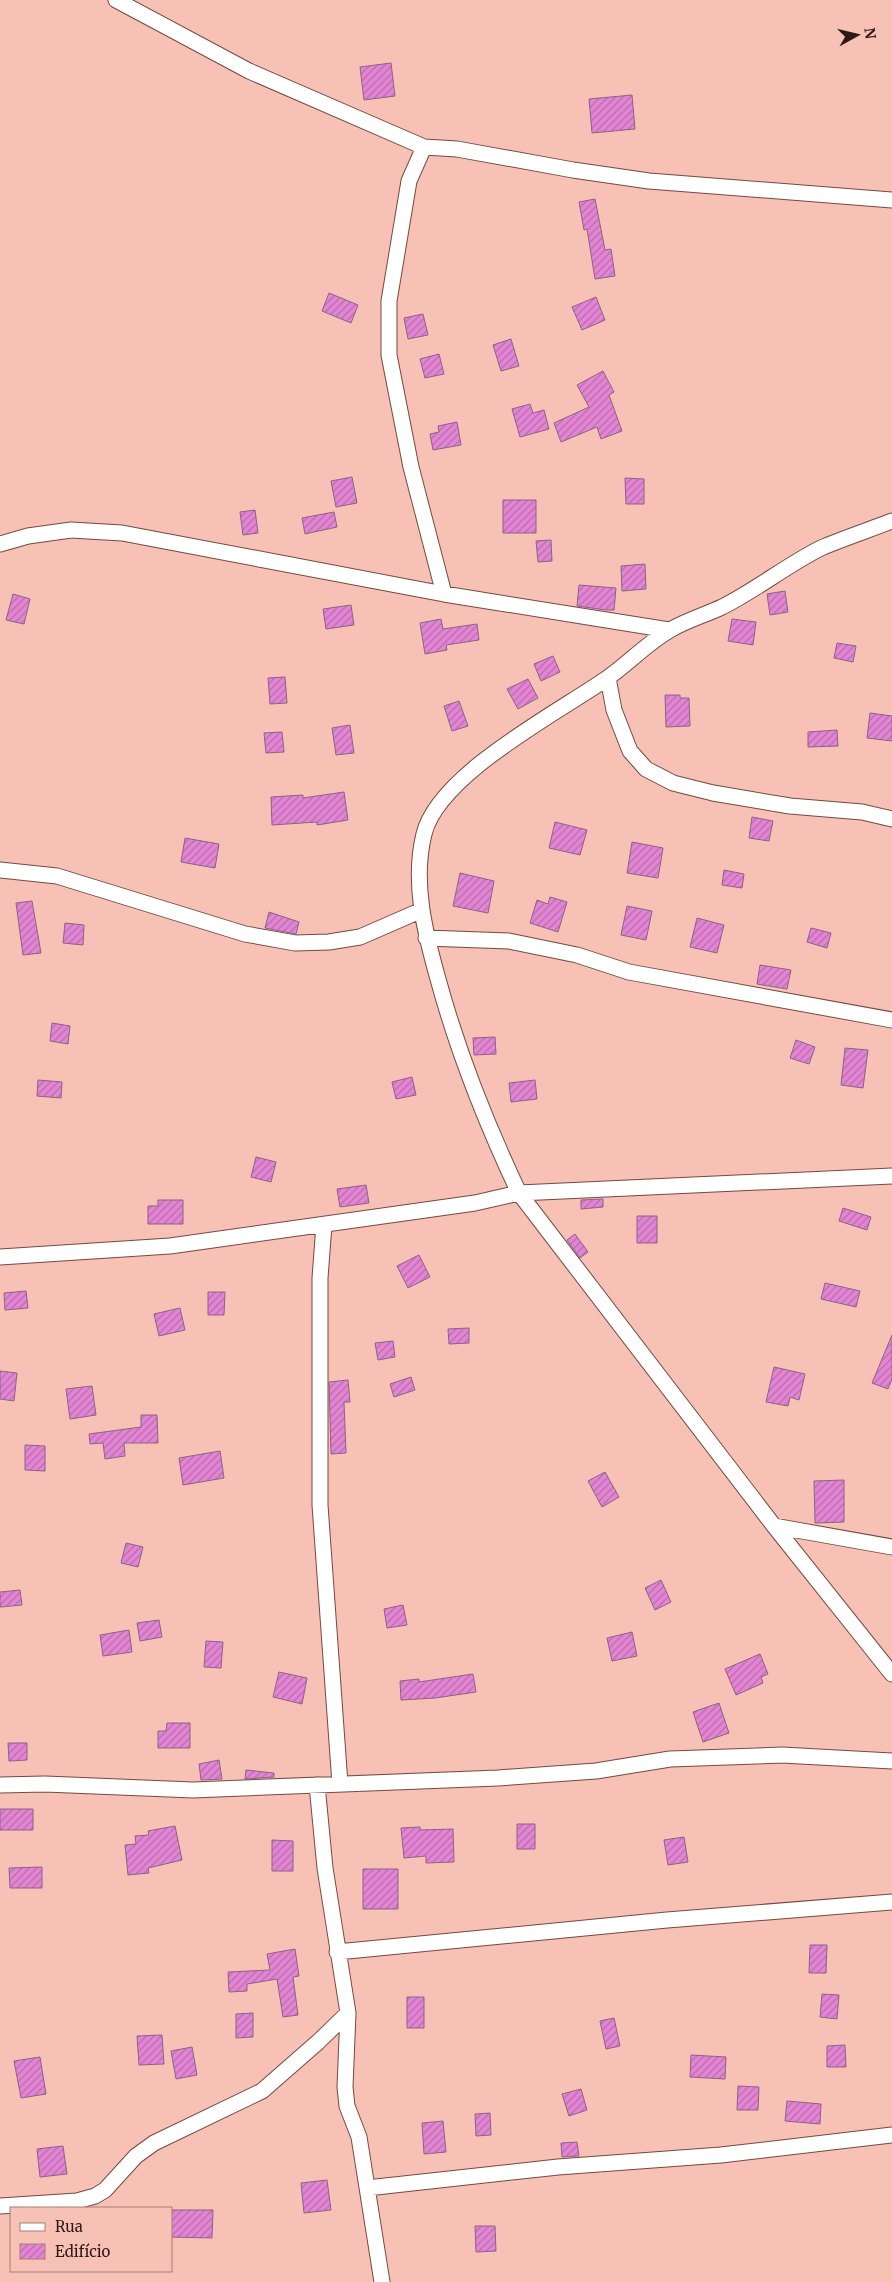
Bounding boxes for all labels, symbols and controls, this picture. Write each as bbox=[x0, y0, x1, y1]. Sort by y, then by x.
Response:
north arrow bbox=[832, 10, 882, 60]
text: N bbox=[860, 26, 880, 40]
legend bbox=[10, 2207, 172, 2272]
text: Rua bbox=[55, 2217, 83, 2236]
text: Edifício bbox=[55, 2242, 111, 2261]

